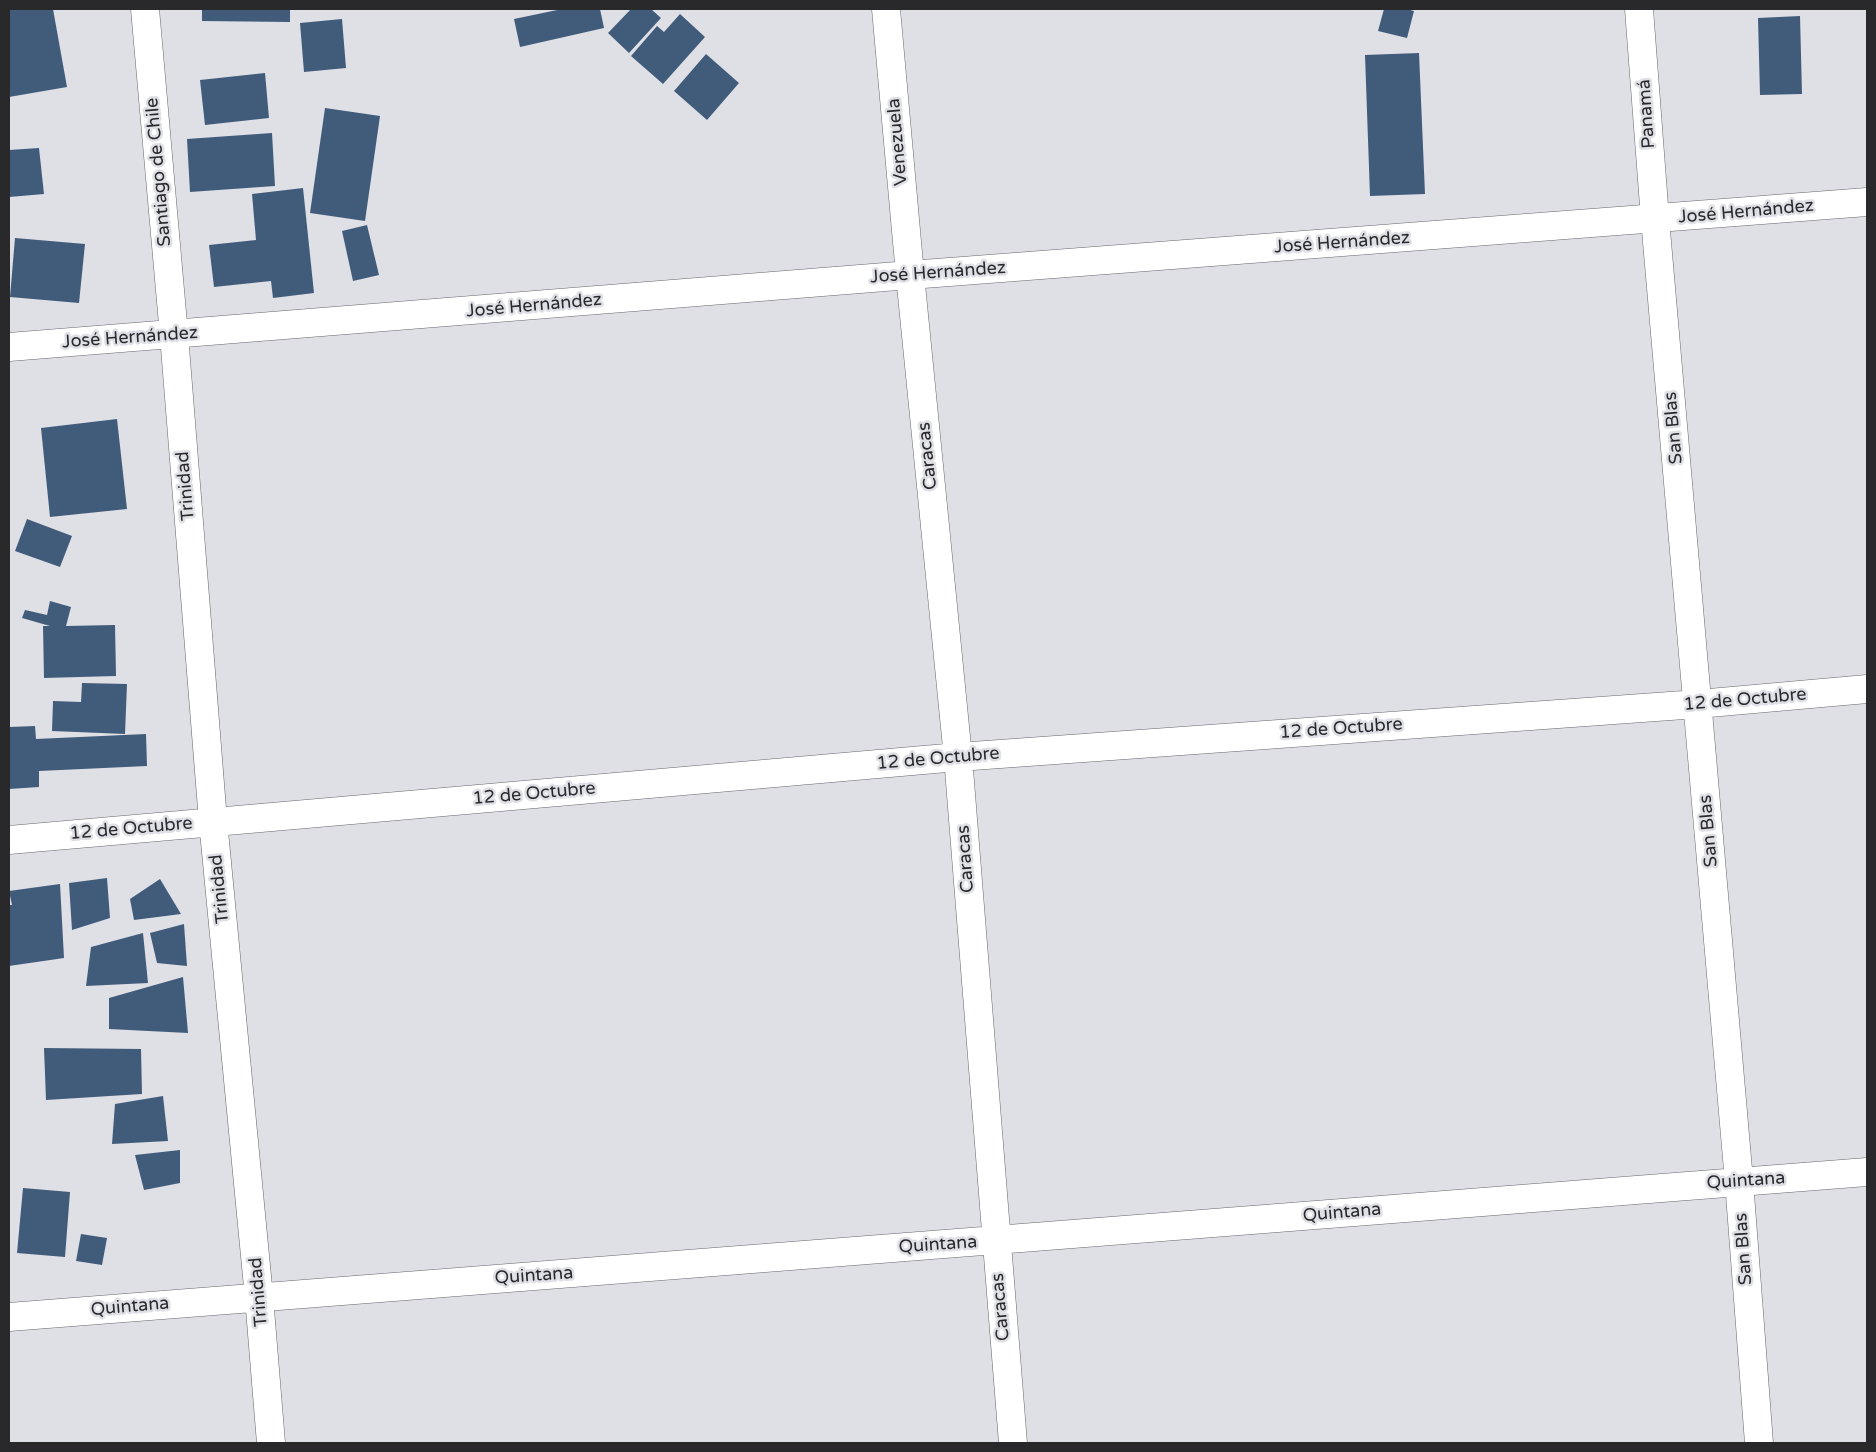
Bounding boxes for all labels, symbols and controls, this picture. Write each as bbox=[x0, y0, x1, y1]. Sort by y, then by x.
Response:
street label: Panamá bbox=[1634, 79, 1660, 149]
street label: Santiago de Chile bbox=[142, 97, 176, 247]
street label: Venezuela bbox=[883, 97, 913, 187]
street label: José Hernández bbox=[1677, 195, 1815, 229]
street label: José Hernández bbox=[1274, 227, 1410, 259]
street label: José Hernández bbox=[870, 257, 1006, 289]
street label: José Hernández bbox=[465, 289, 603, 323]
street label: José Hernández bbox=[62, 322, 198, 354]
street label: San Blas bbox=[1660, 391, 1688, 465]
street label: Caracas bbox=[914, 421, 942, 491]
street label: Trinidad bbox=[172, 450, 200, 522]
street label: 12 de Octubre bbox=[1683, 684, 1807, 716]
street label: 12 de Octubre bbox=[1279, 714, 1403, 744]
street label: 12 de Octubre bbox=[876, 743, 1000, 775]
street label: 12 de Octubre bbox=[472, 778, 596, 810]
street label: San Blas bbox=[1695, 794, 1723, 868]
street label: 12 de Octubre bbox=[69, 813, 193, 845]
street label: Caracas bbox=[953, 824, 979, 894]
street label: Trinidad bbox=[206, 853, 234, 925]
street label: Quintana bbox=[1706, 1167, 1786, 1195]
street label: Quintana bbox=[1302, 1199, 1382, 1227]
street label: San Blas bbox=[1731, 1212, 1757, 1286]
street label: Quintana bbox=[898, 1231, 978, 1259]
street label: Trinidad bbox=[245, 1256, 273, 1328]
street label: Quintana bbox=[494, 1262, 574, 1290]
street label: Caracas bbox=[987, 1272, 1015, 1342]
street label: Quintana bbox=[90, 1293, 170, 1321]

